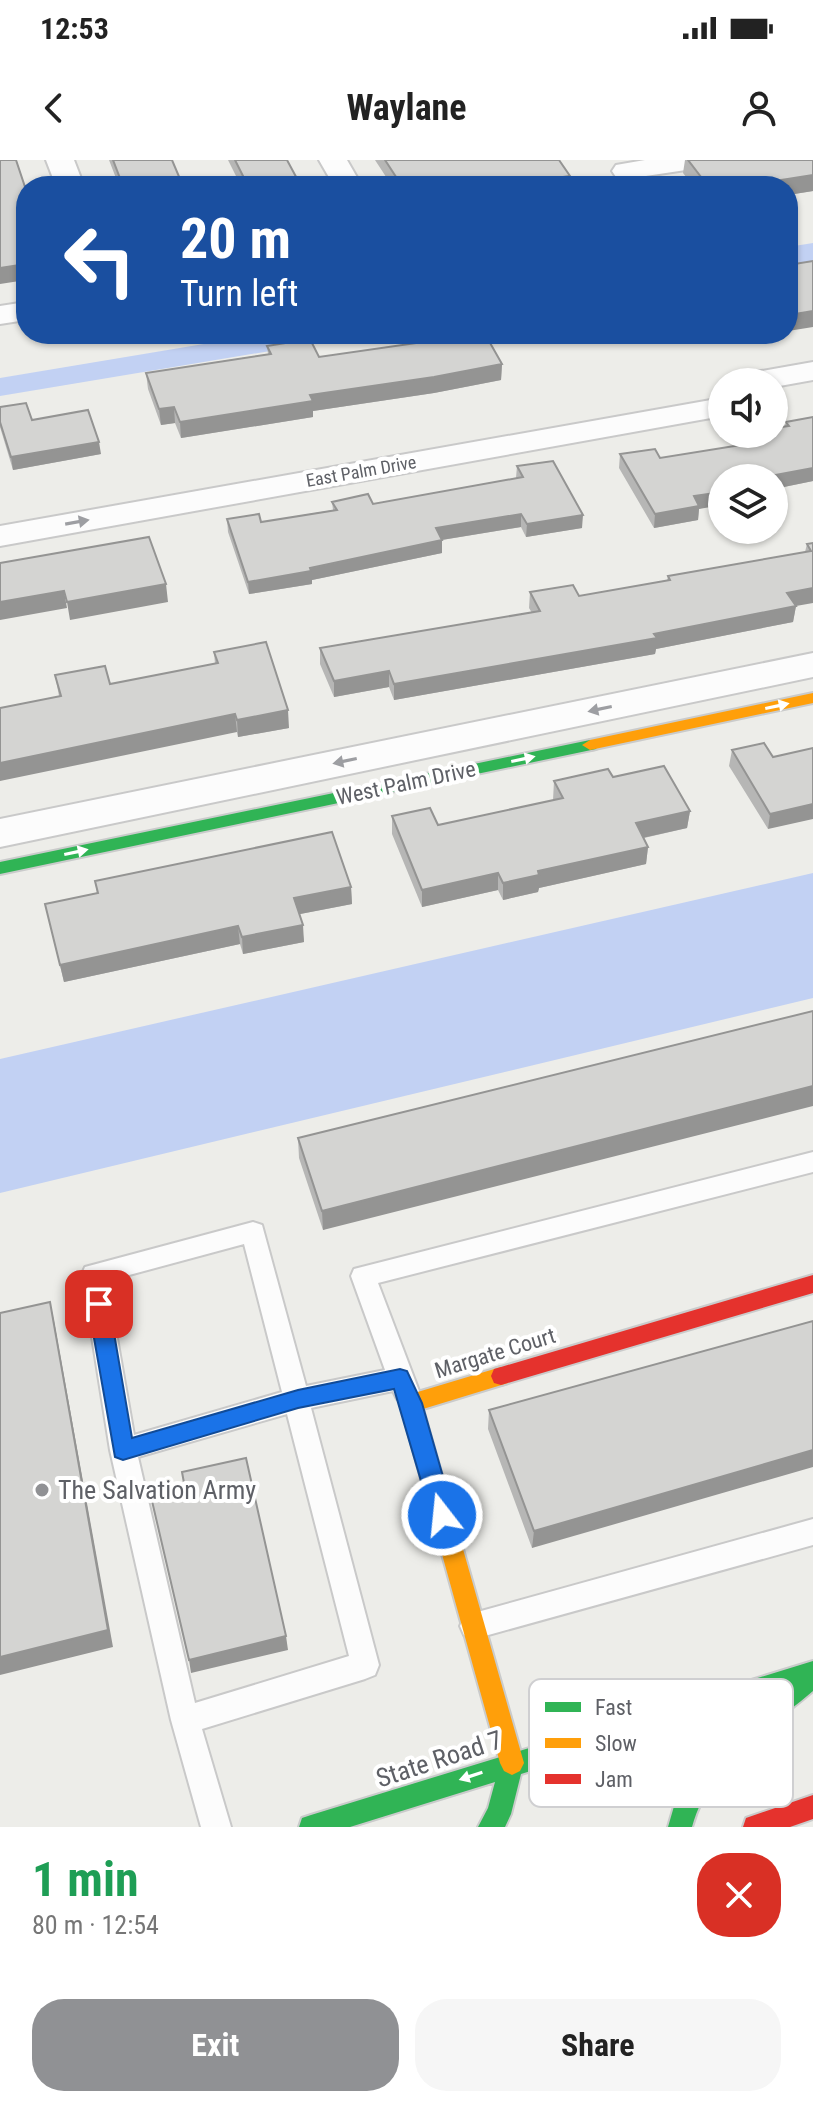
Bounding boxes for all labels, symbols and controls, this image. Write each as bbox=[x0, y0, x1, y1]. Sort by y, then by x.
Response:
text: 12:53 bbox=[40, 11, 109, 46]
icon: back bbox=[32, 86, 76, 130]
icon: person bbox=[737, 86, 781, 130]
text: Waylane bbox=[346, 87, 467, 129]
text: 20 m bbox=[180, 206, 291, 272]
icon: left bbox=[48, 208, 152, 312]
text: Turn left bbox=[180, 273, 298, 315]
map controls bbox=[708, 368, 788, 544]
button: sound bbox=[708, 368, 788, 448]
street label: East Palm Drive bbox=[304, 451, 418, 491]
button: layers bbox=[708, 464, 788, 544]
one-way arrow bbox=[65, 515, 90, 527]
one-way arrow bbox=[765, 699, 790, 712]
one-way arrow bbox=[587, 703, 612, 716]
one-way arrow bbox=[510, 752, 535, 765]
one-way arrow bbox=[332, 756, 357, 768]
street label: West Palm Drive bbox=[334, 756, 478, 810]
one-way arrow bbox=[64, 845, 89, 858]
pin bbox=[65, 1270, 133, 1338]
icon: arrive bbox=[77, 1282, 121, 1326]
street label: Margate Court bbox=[432, 1323, 558, 1383]
position arrow bbox=[400, 1473, 484, 1557]
place label: The Salvation Army bbox=[58, 1475, 256, 1505]
marker: The Salvation Army bbox=[33, 1481, 51, 1499]
legend bbox=[529, 1679, 793, 1807]
text: Fast bbox=[595, 1695, 632, 1720]
street label: State Road 7 bbox=[372, 1725, 506, 1793]
text: Slow bbox=[595, 1731, 637, 1756]
text: Jam bbox=[595, 1767, 633, 1792]
one-way arrow bbox=[458, 1771, 482, 1783]
text: 1 min bbox=[32, 1851, 139, 1908]
button: close bbox=[697, 1853, 781, 1937]
text: 80 m · 12:54 bbox=[32, 1910, 159, 1940]
button: Exit bbox=[32, 1999, 399, 2091]
button: Share bbox=[415, 1999, 781, 2091]

